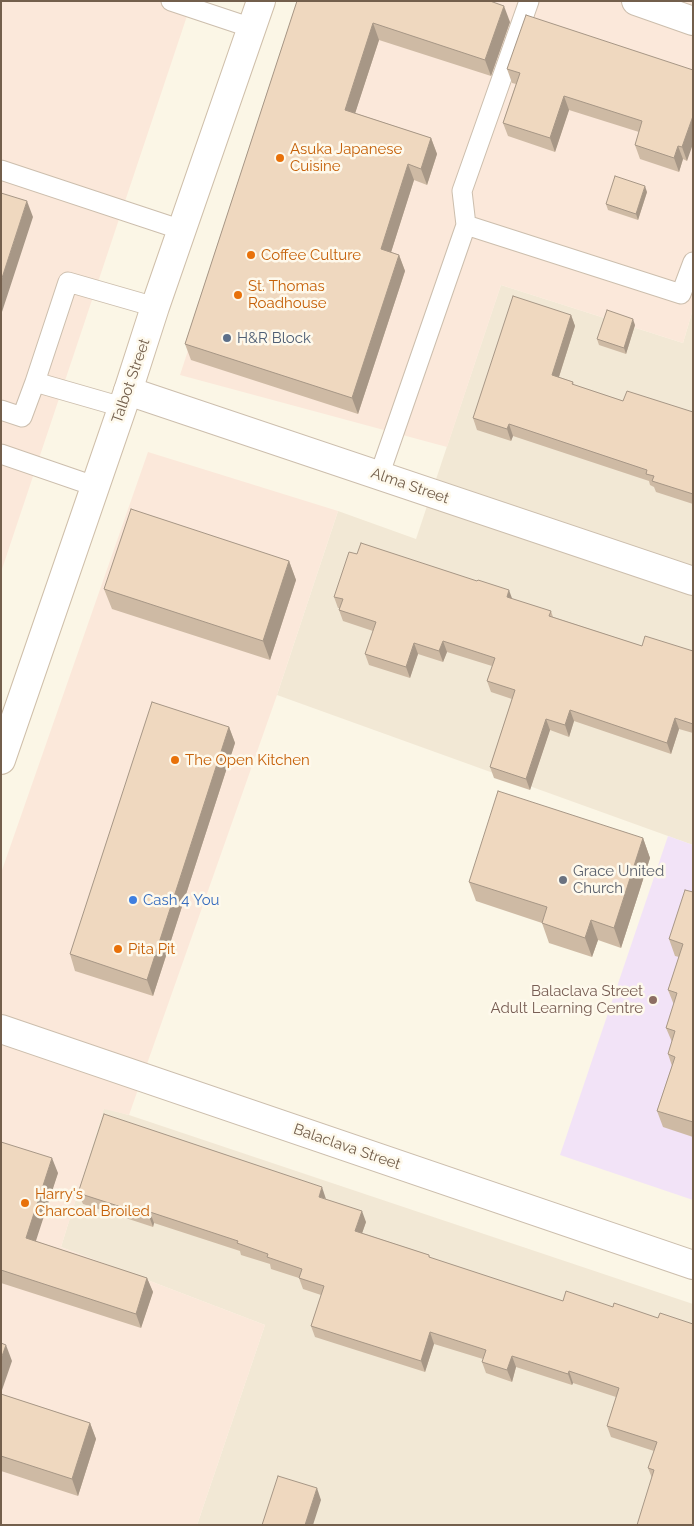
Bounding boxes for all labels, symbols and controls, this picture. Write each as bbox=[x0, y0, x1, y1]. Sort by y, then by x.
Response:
place label: Asuka Japanese Cuisine bbox=[290, 140, 402, 175]
marker: Asuka Japanese Cuisine bbox=[274, 152, 286, 164]
place label: Coffee Culture bbox=[261, 246, 361, 264]
marker: Coffee Culture bbox=[245, 249, 257, 261]
place label: St. Thomas Roadhouse bbox=[248, 277, 327, 312]
marker: St. Thomas Roadhouse bbox=[232, 289, 244, 301]
place label: H&R Block bbox=[237, 329, 311, 347]
marker: H&R Block bbox=[221, 332, 233, 344]
street label: Talbot Street bbox=[108, 336, 154, 426]
street label: Alma Street bbox=[368, 464, 452, 508]
place label: The Open Kitchen bbox=[185, 751, 310, 769]
marker: The Open Kitchen bbox=[169, 754, 181, 766]
place label: Grace United Church bbox=[573, 862, 664, 897]
marker: Grace United Church bbox=[557, 874, 569, 886]
place label: Cash 4 You bbox=[143, 891, 220, 909]
marker: Cash 4 You bbox=[127, 894, 139, 906]
place label: Pita Pit bbox=[128, 940, 175, 958]
marker: Pita Pit bbox=[112, 943, 124, 955]
place label: Balaclava Street Adult Learning Centre bbox=[491, 982, 643, 1017]
marker: Balaclava Street Adult Learning Centre bbox=[647, 994, 659, 1006]
street label: Balaclava Street bbox=[291, 1120, 403, 1174]
place label: Harry's Charcoal Broiled bbox=[35, 1185, 150, 1220]
marker: Harry's Charcoal Broiled bbox=[19, 1197, 31, 1209]

